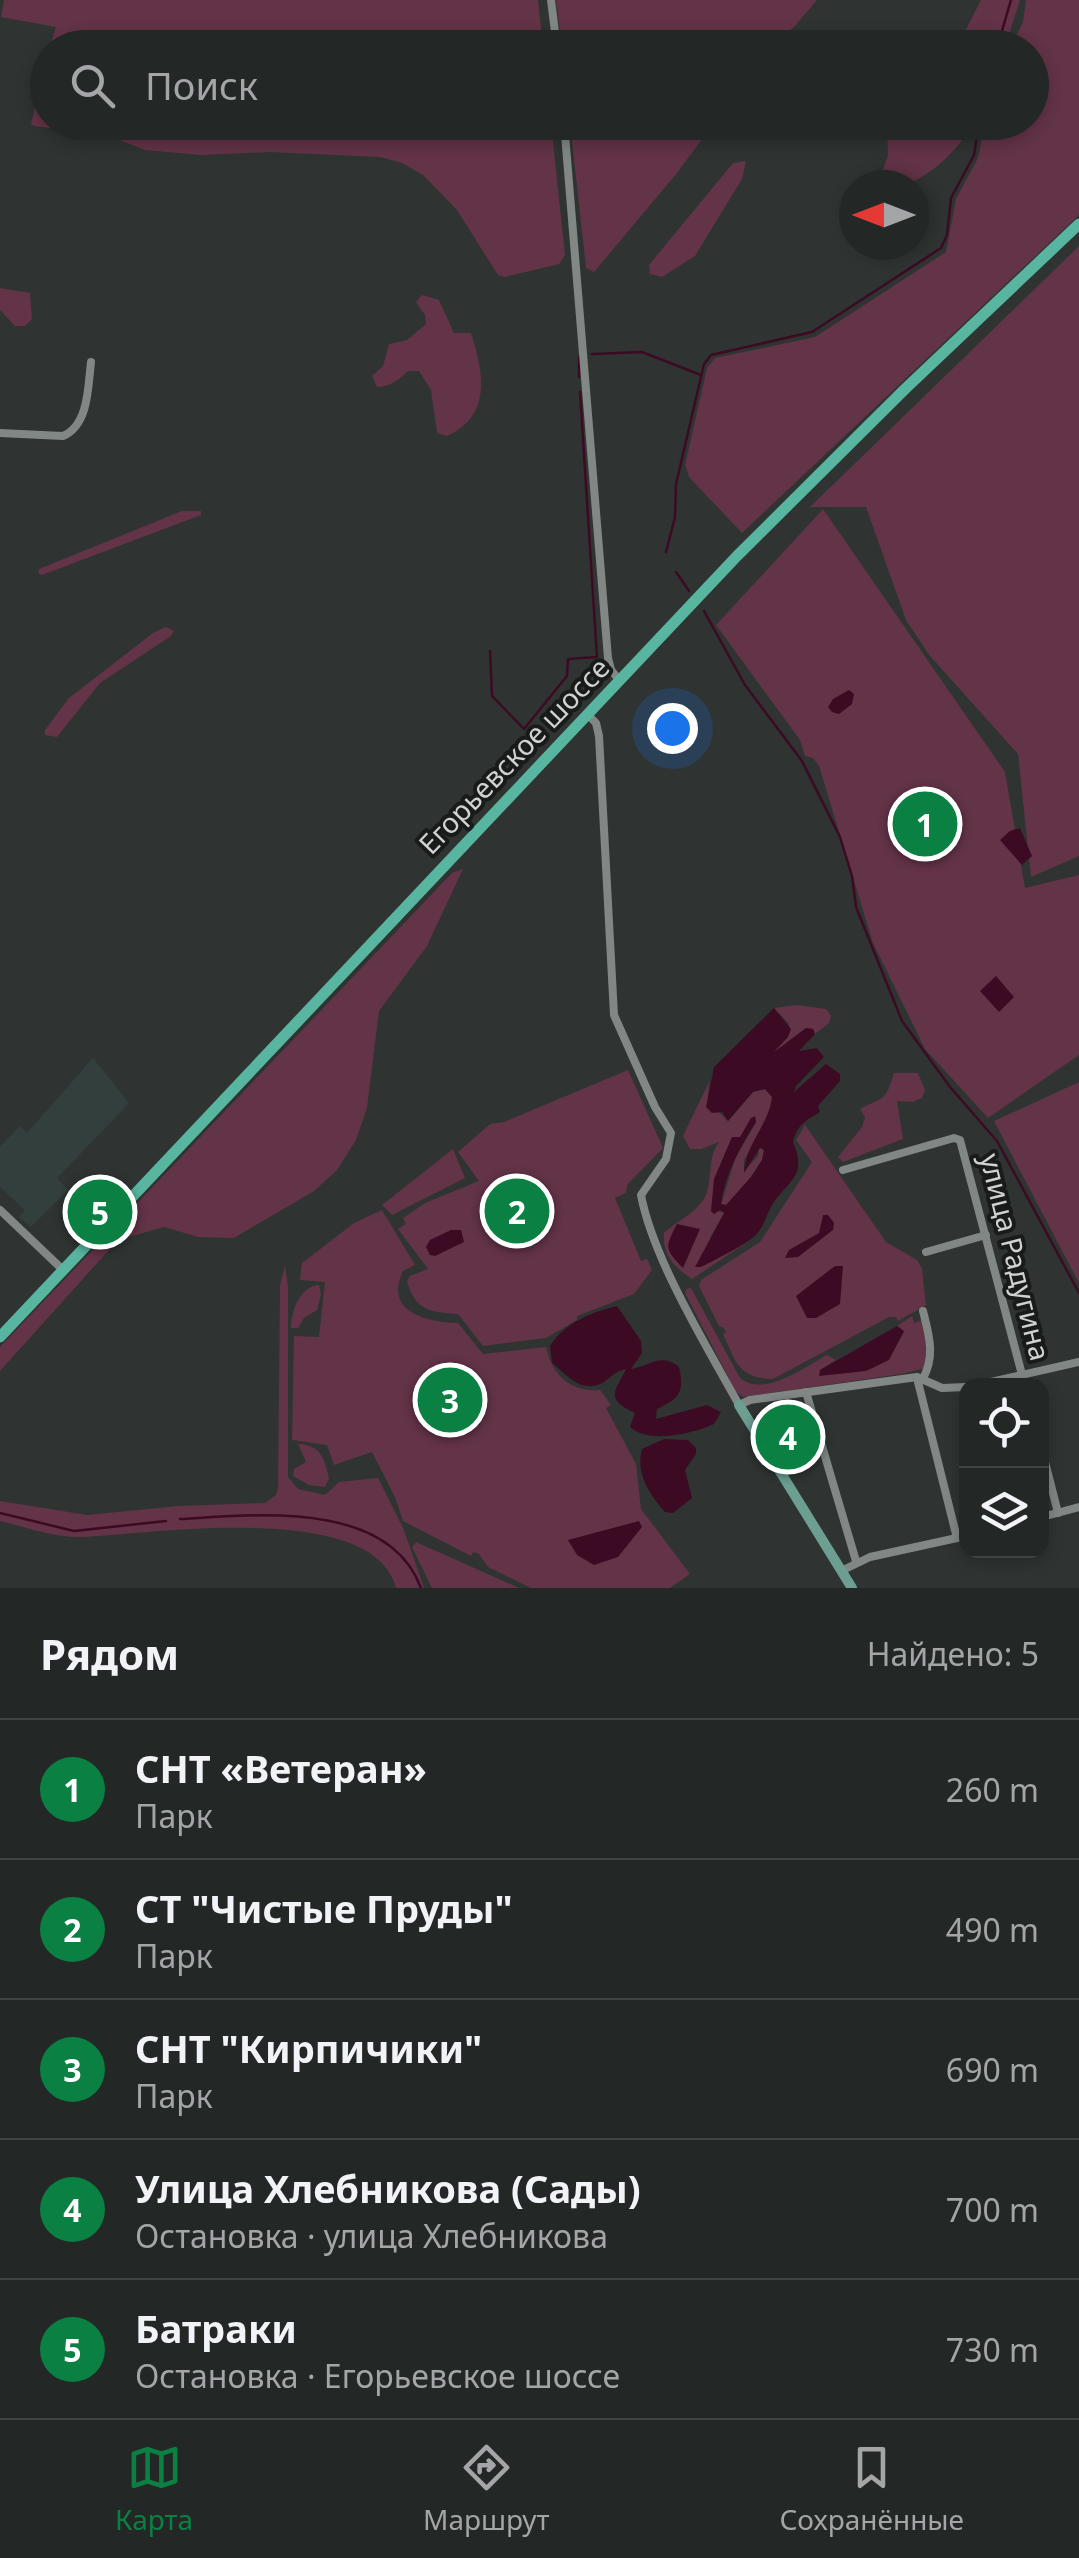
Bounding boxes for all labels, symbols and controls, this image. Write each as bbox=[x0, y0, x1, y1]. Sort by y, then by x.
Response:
search box bbox=[30, 30, 1049, 140]
icon: search bbox=[65, 58, 120, 113]
text: Поиск bbox=[145, 59, 258, 111]
north arrow bbox=[839, 170, 929, 260]
street label: Егорьевское шоссе bbox=[410, 649, 617, 862]
your location bbox=[647, 703, 698, 754]
pin: 1 bbox=[892, 786, 958, 862]
street label: улица Радугина bbox=[972, 1149, 1060, 1364]
pin: 5 bbox=[68, 1174, 132, 1250]
pin: 2 bbox=[484, 1174, 550, 1248]
pin: 3 bbox=[418, 1362, 482, 1438]
map controls bbox=[959, 1378, 1049, 1558]
button: locate bbox=[959, 1378, 1049, 1468]
pin: 4 bbox=[756, 1400, 820, 1474]
button: layers bbox=[959, 1468, 1049, 1558]
text: Рядом bbox=[40, 1625, 179, 1682]
text: Найдено: 5 bbox=[867, 1632, 1039, 1675]
text: СНТ «Ветеран» bbox=[135, 1742, 427, 1794]
text: 1 bbox=[63, 1768, 82, 1811]
text: 260 m bbox=[946, 1768, 1039, 1811]
text: Парк bbox=[135, 1794, 213, 1837]
text: СТ "Чистые Пруды" bbox=[135, 1882, 513, 1934]
text: 2 bbox=[63, 1908, 82, 1951]
text: 490 m bbox=[946, 1908, 1039, 1951]
text: Парк bbox=[135, 1934, 213, 1977]
text: СНТ "Кирпичики" bbox=[135, 2022, 482, 2074]
text: 3 bbox=[63, 2048, 82, 2091]
text: 690 m bbox=[946, 2048, 1039, 2091]
text: Парк bbox=[135, 2074, 213, 2117]
text: Улица Хлебникова (Сады) bbox=[135, 2162, 641, 2214]
text: 4 bbox=[63, 2188, 82, 2231]
text: 700 m bbox=[946, 2188, 1039, 2231]
text: Остановка · улица Хлебникова bbox=[135, 2214, 608, 2257]
text: Батраки bbox=[135, 2302, 297, 2354]
text: 5 bbox=[63, 2328, 82, 2371]
text: 730 m bbox=[946, 2328, 1039, 2371]
text: Остановка · Егорьевское шоссе bbox=[135, 2354, 620, 2397]
tab: Карта bbox=[115, 2440, 193, 2538]
tab: Маршрут bbox=[423, 2440, 550, 2538]
tab: Сохранённые bbox=[779, 2440, 964, 2538]

